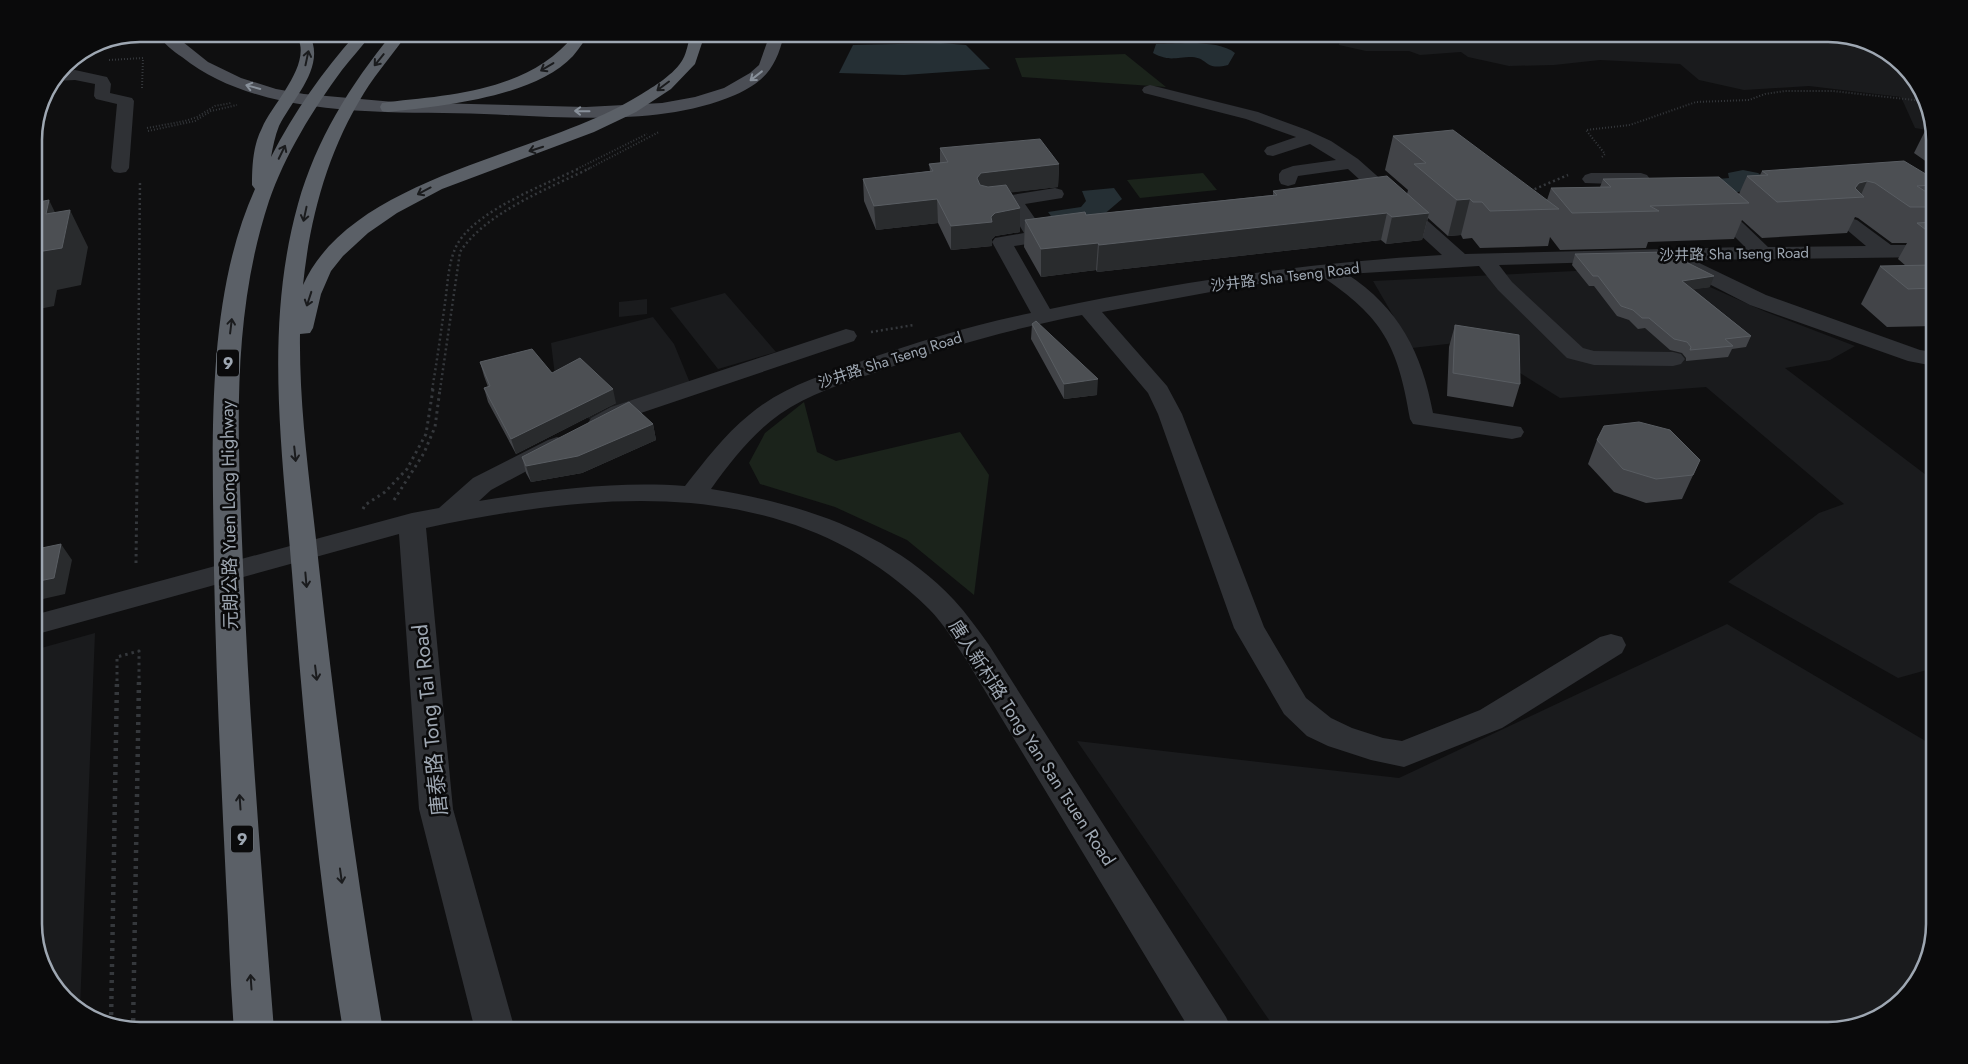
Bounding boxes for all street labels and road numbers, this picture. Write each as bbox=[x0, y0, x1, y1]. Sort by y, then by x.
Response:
street label: 沙井路 Sha Tseng Road bbox=[1659, 242, 1809, 266]
street label: 沙井路 Sha Tseng Road bbox=[1209, 257, 1361, 297]
street label: 沙井路 Sha Tseng Road bbox=[815, 326, 965, 394]
road number: 9 bbox=[217, 349, 239, 376]
street label: 元朗公路 Yuen Long Highway bbox=[214, 400, 244, 629]
street label: 唐人新村路 Tong Yan San Tsuen Road bbox=[943, 615, 1121, 871]
street label: 唐泰路 Tong Tai Road bbox=[405, 623, 455, 817]
road number: 9 bbox=[231, 826, 253, 852]

